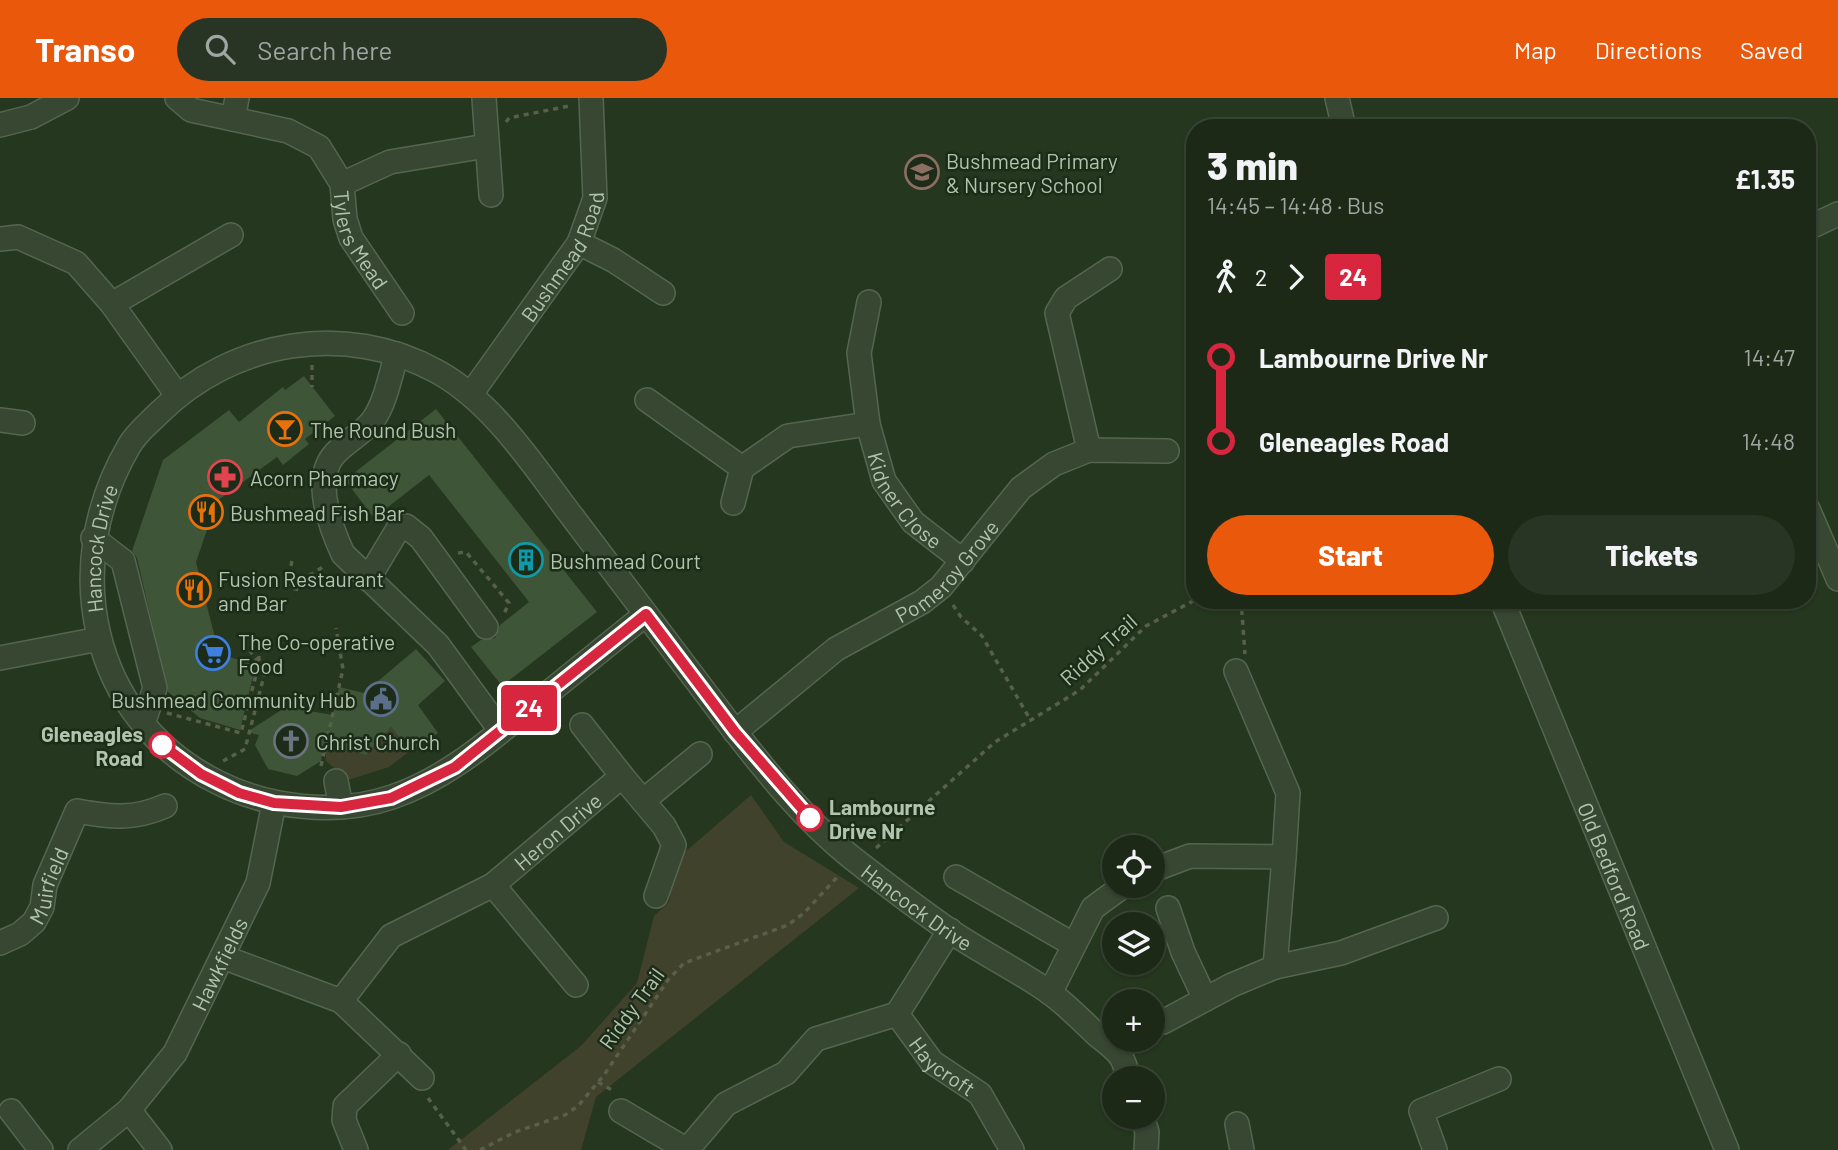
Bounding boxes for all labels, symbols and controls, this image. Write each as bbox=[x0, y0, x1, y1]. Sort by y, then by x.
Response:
search box bbox=[177, 18, 667, 81]
text: Transo bbox=[35, 29, 135, 69]
icon: search bbox=[201, 30, 239, 68]
text: Search here bbox=[257, 34, 392, 65]
text: Map bbox=[1514, 35, 1557, 64]
text: Directions bbox=[1595, 35, 1702, 64]
text: Saved bbox=[1740, 35, 1803, 64]
text: 3 min bbox=[1207, 142, 1298, 188]
place label: Bushmead Primary & Nursery School bbox=[946, 148, 1118, 197]
school or university icon: Bushmead Primary & Nursery School bbox=[903, 153, 941, 191]
text: £1.35 bbox=[1735, 163, 1795, 194]
street label: Tylers Mead bbox=[330, 189, 394, 293]
text: 14:45 – 14:48 · Bus bbox=[1207, 191, 1384, 219]
street label: Bushmead Road bbox=[515, 192, 608, 326]
icon: walk bbox=[1207, 258, 1245, 296]
icon: forward bbox=[1277, 258, 1315, 296]
text: 24 bbox=[1339, 262, 1367, 291]
text: 2 bbox=[1255, 263, 1267, 291]
text: Lambourne Drive Nr bbox=[1259, 342, 1488, 373]
text: 14:47 bbox=[1744, 343, 1795, 371]
bar icon: The Round Bush bbox=[266, 410, 304, 448]
place label: The Round Bush bbox=[310, 417, 456, 442]
text: Gleneagles Road bbox=[1259, 426, 1449, 457]
text: 14:48 bbox=[1742, 427, 1795, 455]
street label: Kidner Close bbox=[864, 449, 948, 553]
pharmacy icon: Acorn Pharmacy bbox=[206, 458, 244, 496]
place label: Acorn Pharmacy bbox=[250, 465, 399, 490]
street label: Hancock Drive bbox=[80, 480, 122, 614]
restaurant icon: Bushmead Fish Bar bbox=[187, 493, 225, 531]
place label: Bushmead Fish Bar bbox=[230, 500, 405, 525]
street label: Pomeroy Grove bbox=[890, 514, 1003, 627]
button: Start bbox=[1207, 515, 1494, 595]
button: Tickets bbox=[1508, 515, 1795, 595]
building icon: Bushmead Court bbox=[507, 541, 545, 579]
place label: Bushmead Court bbox=[550, 548, 701, 573]
place label: Fusion Restaurant and Bar bbox=[218, 566, 384, 615]
restaurant icon: Fusion Restaurant and Bar bbox=[175, 571, 213, 609]
street label: Riddy Trail bbox=[1055, 608, 1141, 690]
place label: The Co-operative Food bbox=[238, 629, 395, 678]
supermarket icon: The Co-operative Food bbox=[194, 634, 232, 672]
public building icon: Bushmead Community Hub bbox=[362, 680, 400, 718]
line badge: 24 bbox=[498, 685, 560, 731]
place label: Bushmead Community Hub bbox=[111, 687, 356, 712]
text: 24 bbox=[515, 693, 543, 722]
place label: Gleneagles Road bbox=[41, 721, 143, 770]
church icon: Christ Church bbox=[272, 722, 310, 760]
place label: Christ Church bbox=[316, 729, 440, 754]
marker: Gleneagles Road bbox=[149, 732, 175, 758]
street label: Heron Drive bbox=[508, 787, 606, 875]
place label: Lambourne Drive Nr bbox=[829, 794, 936, 843]
street label: Old Bedford Road bbox=[1574, 798, 1656, 953]
marker: Lambourne Drive Nr bbox=[797, 805, 823, 831]
map controls bbox=[1102, 835, 1165, 1129]
button: locate bbox=[1102, 835, 1165, 898]
street label: Muirfield bbox=[23, 843, 72, 928]
street label: Hancock Drive bbox=[857, 858, 977, 955]
button: layers bbox=[1102, 912, 1165, 975]
street label: Hawkfields bbox=[185, 913, 252, 1014]
street label: Riddy Trail bbox=[593, 962, 669, 1054]
button: + bbox=[1102, 989, 1165, 1052]
street label: Haycroft bbox=[905, 1031, 980, 1100]
button: − bbox=[1102, 1066, 1165, 1129]

